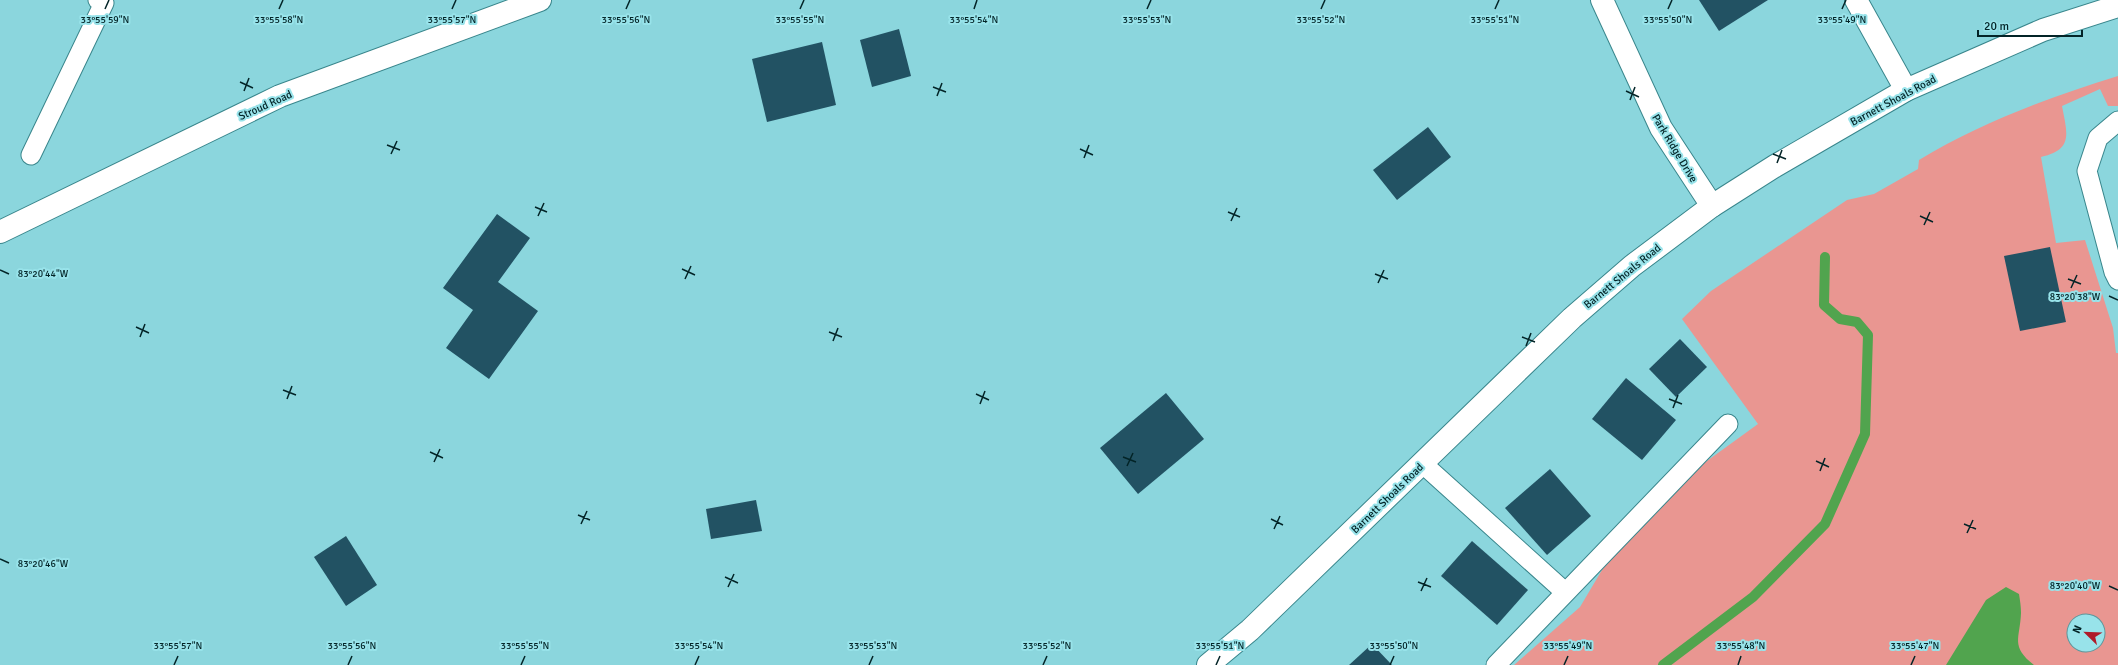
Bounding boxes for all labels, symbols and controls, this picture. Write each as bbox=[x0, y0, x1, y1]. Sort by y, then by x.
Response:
scale bar bbox=[1978, 12, 2082, 38]
text: 33°55'59"N bbox=[81, 14, 129, 26]
text: 33°55'58"N bbox=[255, 14, 303, 26]
text: 33°55'57"N bbox=[428, 14, 476, 26]
text: 33°55'56"N bbox=[602, 14, 650, 26]
text: 33°55'55"N bbox=[776, 14, 824, 26]
text: 33°55'54"N bbox=[950, 14, 998, 26]
text: 33°55'53"N bbox=[1123, 14, 1171, 26]
text: 33°55'52"N bbox=[1297, 14, 1345, 26]
text: 33°55'51"N bbox=[1471, 14, 1519, 26]
text: 33°55'50"N bbox=[1644, 14, 1692, 26]
text: 33°55'49"N bbox=[1818, 14, 1866, 26]
text: 20 m bbox=[1984, 19, 2009, 34]
street label: Barnett Shoals Road bbox=[1848, 72, 1939, 129]
street label: Stroud Road bbox=[236, 88, 294, 123]
street label: Park Ridge Drive bbox=[1649, 112, 1700, 185]
street label: Barnett Shoals Road bbox=[1581, 241, 1664, 311]
text: 83°20'44"W bbox=[18, 268, 69, 280]
text: 83°20'38"W bbox=[2050, 291, 2101, 303]
street label: Barnett Shoals Road bbox=[1349, 460, 1426, 536]
text: 83°20'46"W bbox=[18, 558, 69, 570]
text: 83°20'40"W bbox=[2050, 580, 2101, 592]
north arrow bbox=[2066, 613, 2106, 653]
text: N bbox=[2070, 623, 2085, 635]
text: 33°55'57"N bbox=[154, 640, 202, 652]
text: 33°55'56"N bbox=[328, 640, 376, 652]
text: 33°55'55"N bbox=[501, 640, 549, 652]
text: 33°55'54"N bbox=[675, 640, 723, 652]
text: 33°55'53"N bbox=[849, 640, 897, 652]
text: 33°55'52"N bbox=[1023, 640, 1071, 652]
text: 33°55'51"N bbox=[1196, 640, 1244, 652]
text: 33°55'50"N bbox=[1370, 640, 1418, 652]
text: 33°55'49"N bbox=[1544, 640, 1592, 652]
text: 33°55'48"N bbox=[1717, 640, 1765, 652]
text: 33°55'47"N bbox=[1891, 640, 1939, 652]

